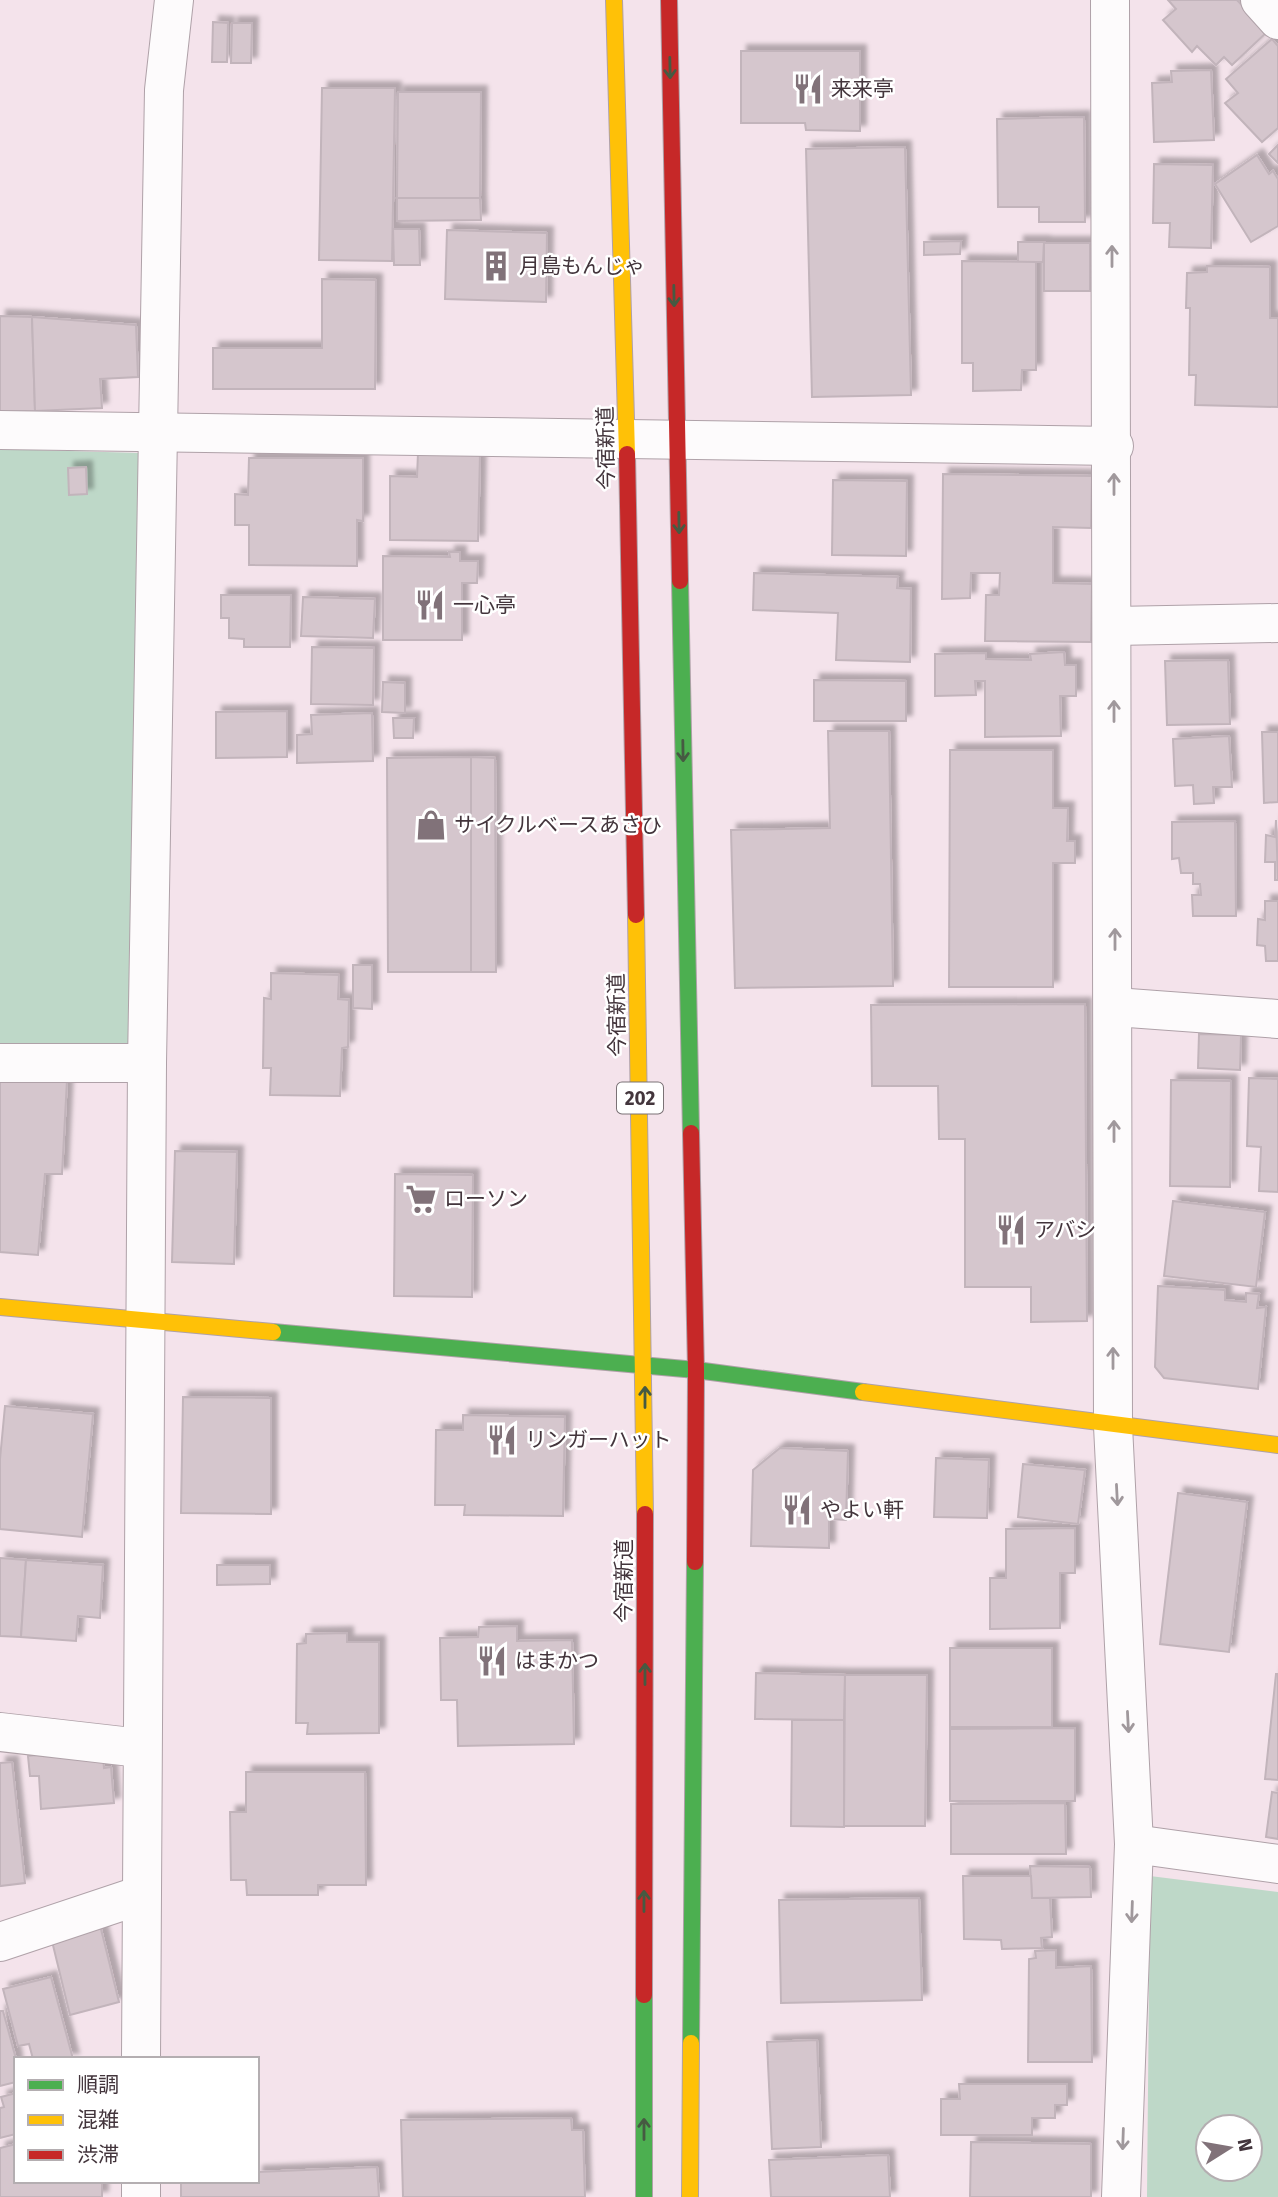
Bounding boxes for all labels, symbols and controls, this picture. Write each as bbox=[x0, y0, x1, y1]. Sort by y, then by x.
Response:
one-way arrow bbox=[663, 56, 677, 79]
restaurant icon: 来来亭 bbox=[791, 72, 825, 106]
place label: 来来亭 bbox=[831, 76, 894, 102]
one-way arrow bbox=[1105, 245, 1119, 268]
building icon: 月島もんじゃ bbox=[479, 249, 513, 283]
place label: 月島もんじゃ bbox=[519, 253, 645, 279]
one-way arrow bbox=[667, 284, 681, 307]
street label: 今宿新道 bbox=[592, 406, 620, 490]
one-way arrow bbox=[1107, 472, 1121, 495]
one-way arrow bbox=[672, 511, 685, 534]
restaurant icon: 一心亭 bbox=[413, 588, 447, 622]
place label: 一心亭 bbox=[453, 592, 516, 618]
one-way arrow bbox=[1107, 700, 1121, 723]
one-way arrow bbox=[676, 739, 690, 762]
shop icon: サイクルベースあさひ bbox=[414, 808, 448, 842]
place label: サイクルベースあさひ bbox=[454, 812, 662, 838]
one-way arrow bbox=[1108, 927, 1122, 950]
street label: 今宿新道 bbox=[603, 973, 631, 1057]
road number: 202 bbox=[617, 1082, 663, 1114]
one-way arrow bbox=[1107, 1119, 1121, 1142]
supermarket icon: ローソン bbox=[404, 1182, 438, 1216]
place label: ローソン bbox=[444, 1186, 528, 1212]
restaurant icon: アバシ bbox=[994, 1213, 1028, 1247]
place label: アバシ bbox=[1034, 1217, 1096, 1243]
one-way arrow bbox=[1107, 1347, 1120, 1370]
one-way arrow bbox=[638, 1386, 652, 1409]
restaurant icon: リンガーハット bbox=[485, 1423, 519, 1457]
place label: リンガーハット bbox=[525, 1427, 672, 1453]
one-way arrow bbox=[1110, 1483, 1123, 1506]
restaurant icon: やよい軒 bbox=[780, 1493, 814, 1527]
place label: やよい軒 bbox=[820, 1497, 904, 1523]
street label: 今宿新道 bbox=[611, 1539, 637, 1623]
restaurant icon: はまかつ bbox=[475, 1644, 509, 1678]
place label: はまかつ bbox=[515, 1648, 599, 1674]
one-way arrow bbox=[638, 1663, 652, 1686]
one-way arrow bbox=[1122, 1710, 1135, 1733]
one-way arrow bbox=[637, 1890, 651, 1913]
one-way arrow bbox=[1125, 1900, 1138, 1923]
legend bbox=[14, 2057, 259, 2183]
text: 順調 bbox=[77, 2072, 119, 2098]
text: 混雑 bbox=[77, 2107, 119, 2133]
north arrow bbox=[1194, 2113, 1264, 2183]
one-way arrow bbox=[637, 2118, 651, 2141]
one-way arrow bbox=[1116, 2128, 1130, 2151]
text: N bbox=[1233, 2136, 1258, 2153]
text: 渋滞 bbox=[77, 2142, 119, 2168]

